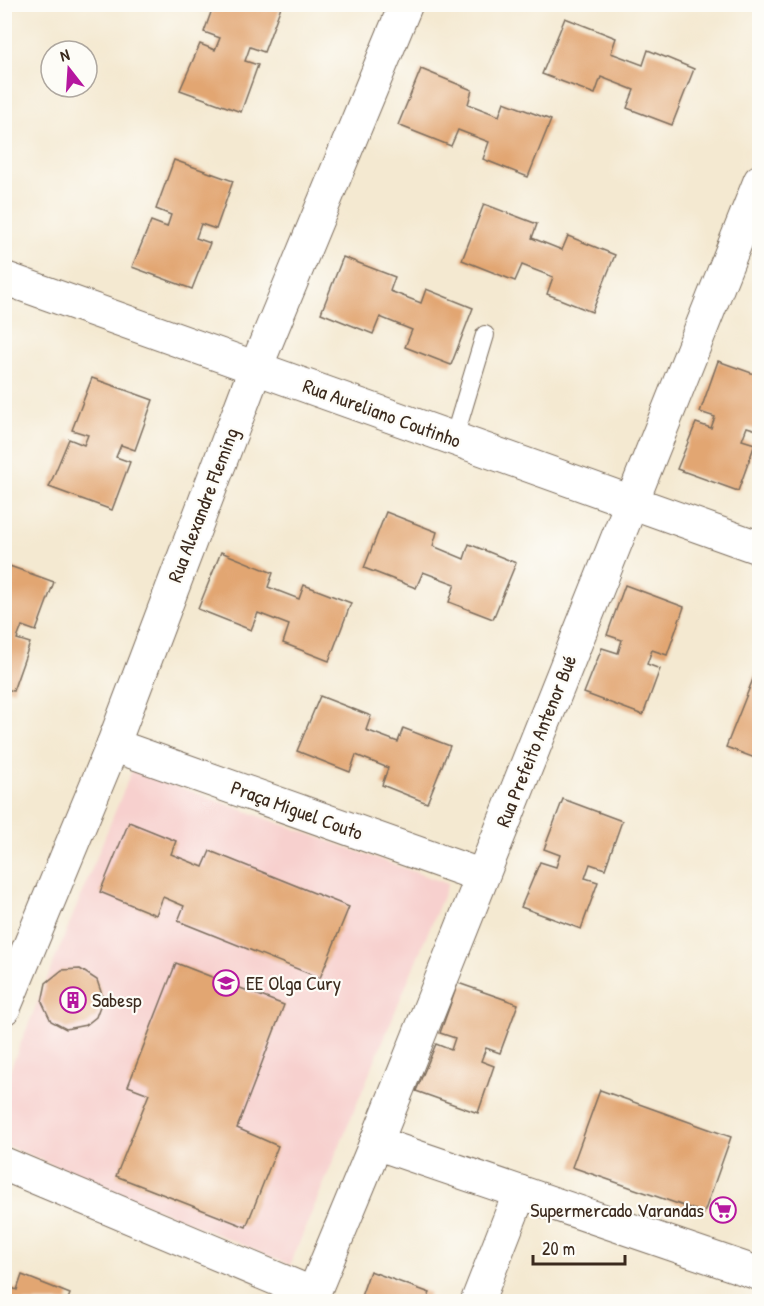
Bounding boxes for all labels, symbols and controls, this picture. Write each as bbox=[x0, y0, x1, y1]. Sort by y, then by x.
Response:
north arrow bbox=[39, 39, 99, 99]
text: N bbox=[57, 43, 72, 66]
street label: Rua Aureliano Coutinho bbox=[299, 371, 465, 454]
street label: Rua Alexandre Fleming bbox=[161, 424, 244, 586]
street label: Rua Prefeito Antenor Bué bbox=[489, 651, 582, 831]
street label: Praça Miguel Couto bbox=[227, 773, 367, 846]
school or university icon: EE Olga Cury bbox=[211, 968, 241, 998]
place label: EE Olga Cury bbox=[246, 969, 341, 996]
building icon: Sabesp bbox=[58, 985, 88, 1015]
place label: Sabesp bbox=[92, 986, 142, 1013]
supermarket icon: Supermercado Varandas bbox=[708, 1195, 738, 1225]
place label: Supermercado Varandas bbox=[530, 1196, 704, 1223]
scale bar bbox=[533, 1228, 624, 1266]
text: 20 m bbox=[542, 1236, 575, 1261]

